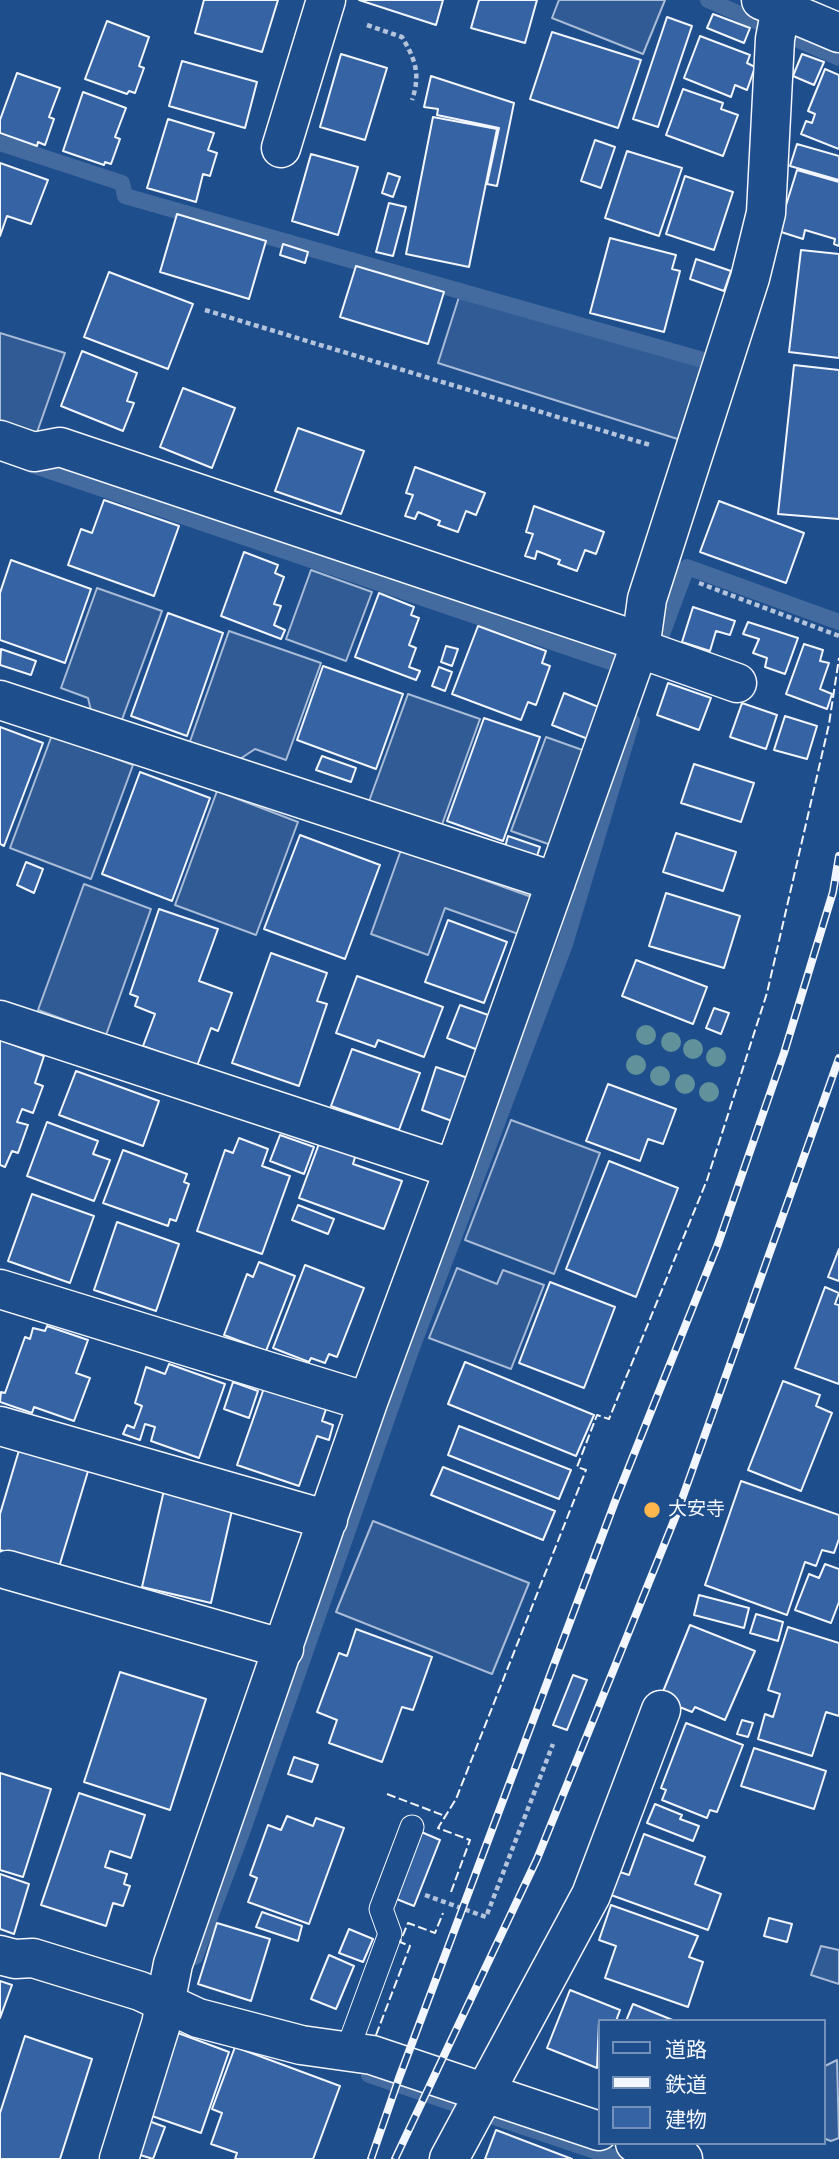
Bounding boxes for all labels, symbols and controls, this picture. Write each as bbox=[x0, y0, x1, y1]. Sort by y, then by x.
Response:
place label: 大安寺 bbox=[668, 1499, 725, 1521]
marker: 大安寺 bbox=[642, 1500, 662, 1520]
legend bbox=[598, 2019, 825, 2145]
text: 道路 bbox=[665, 2038, 707, 2063]
text: 鉄道 bbox=[665, 2073, 707, 2098]
text: 建物 bbox=[665, 2108, 707, 2133]

